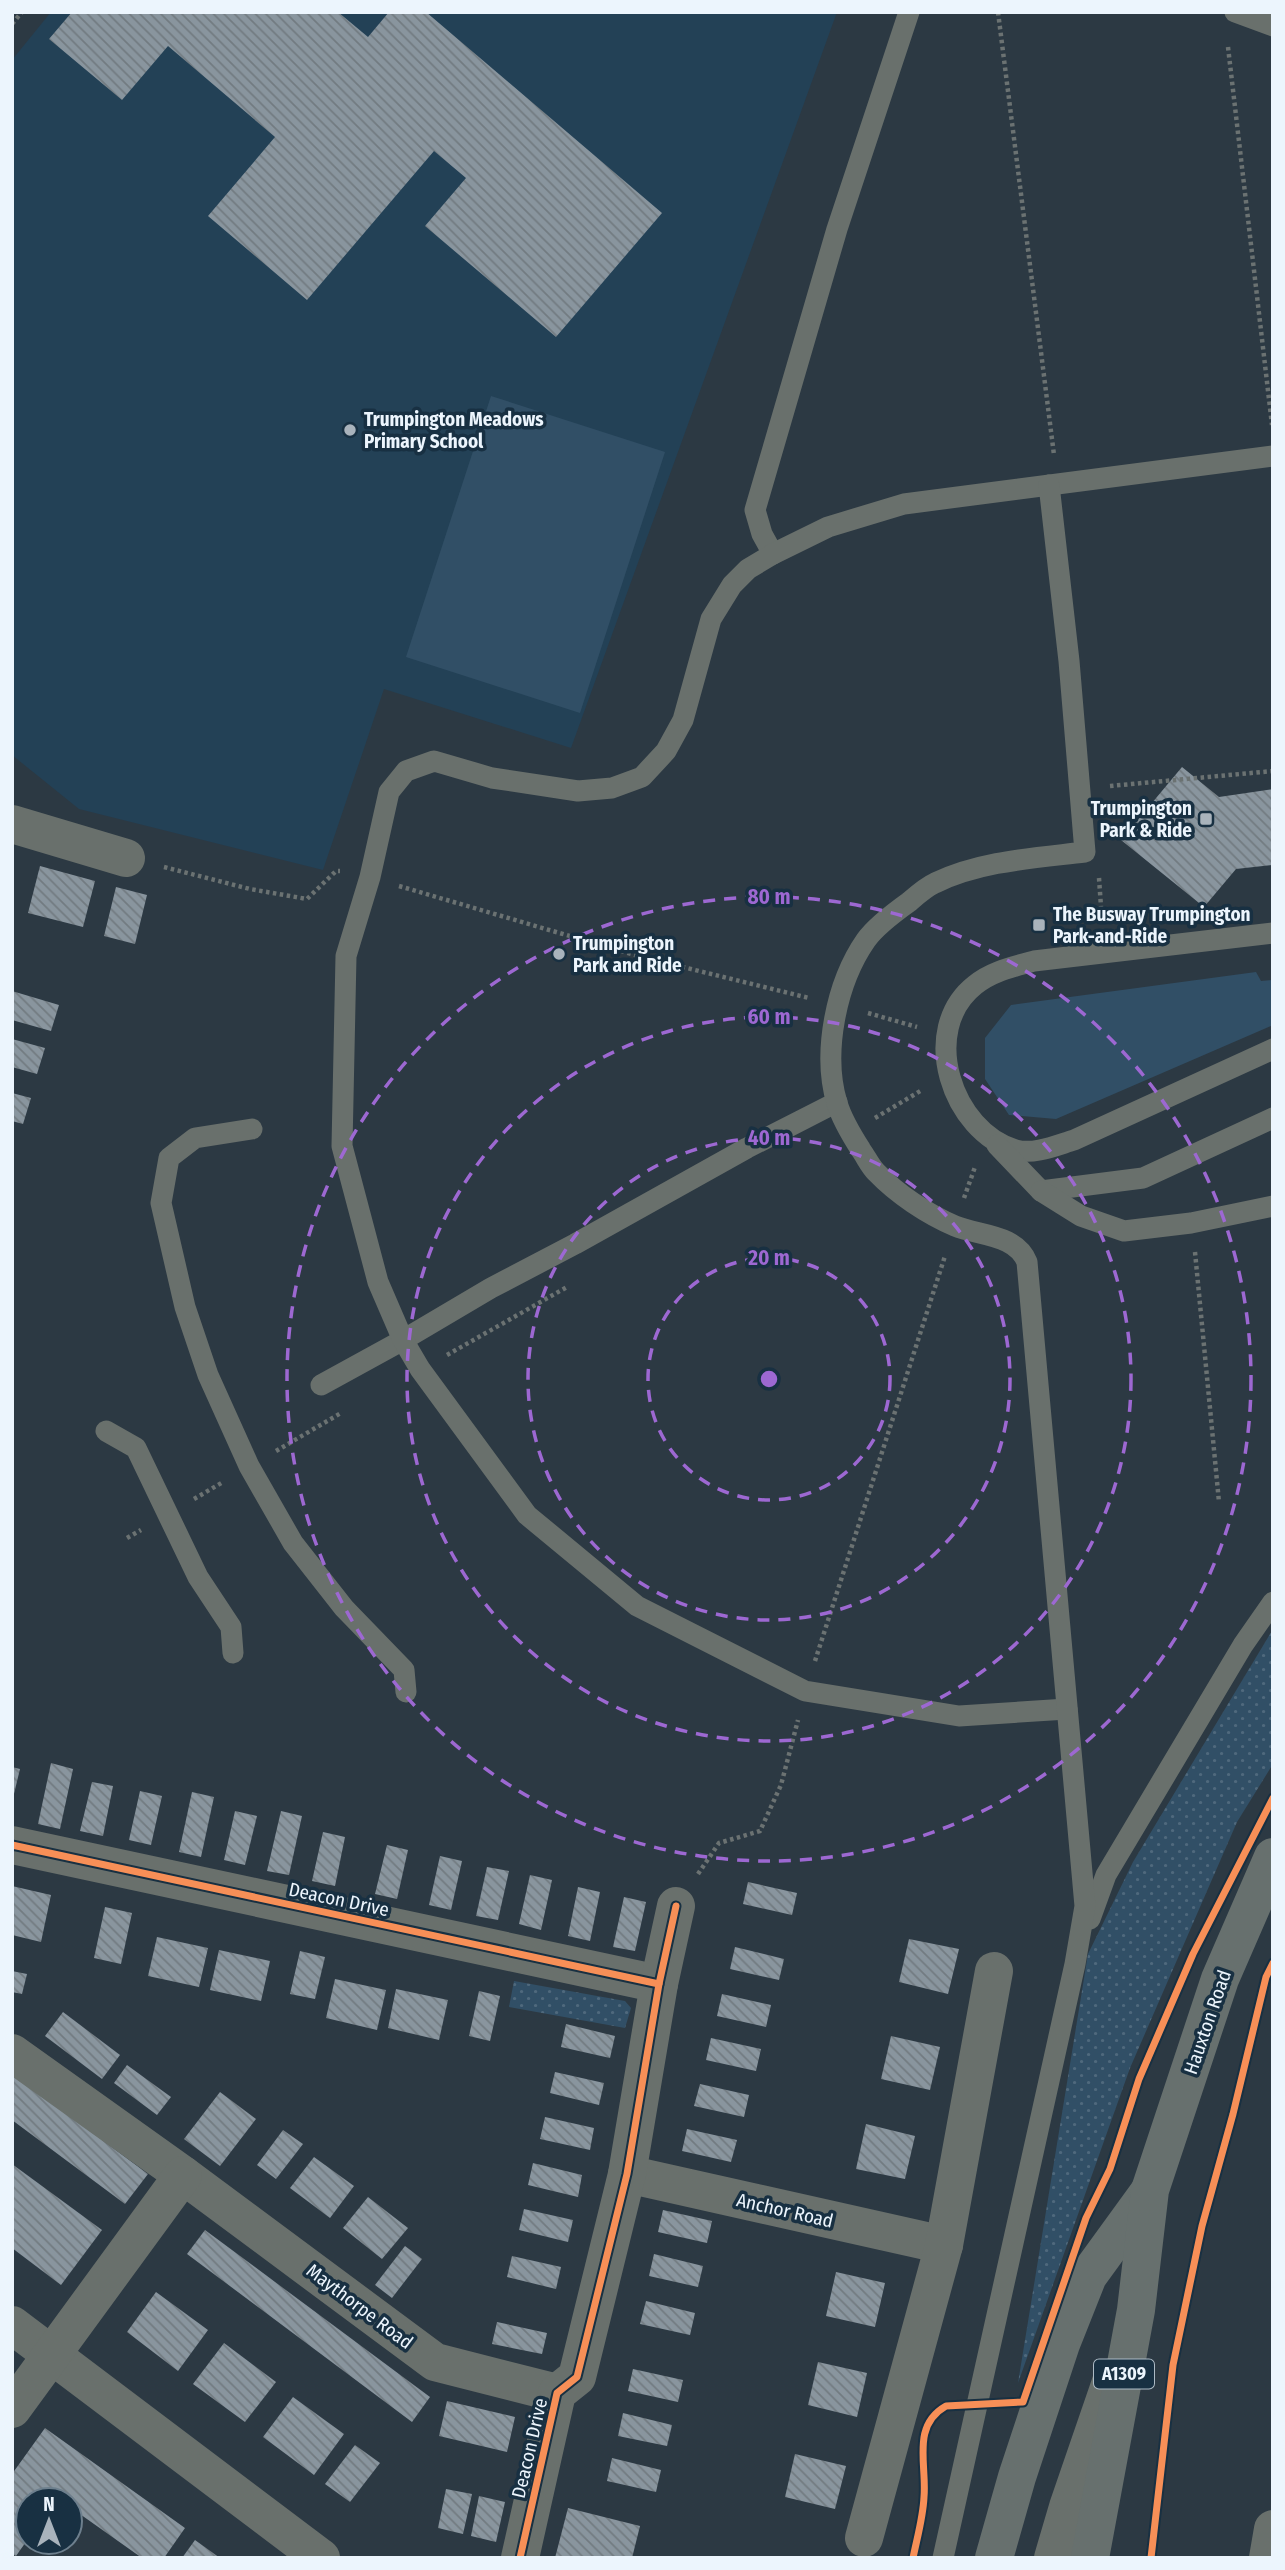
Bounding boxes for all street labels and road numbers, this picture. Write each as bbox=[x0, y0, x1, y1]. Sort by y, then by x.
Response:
street label: Deacon Drive bbox=[287, 1878, 391, 1921]
street label: Hauxton Road bbox=[1179, 1967, 1236, 2077]
street label: Anchor Road bbox=[734, 2188, 836, 2233]
street label: Maythorpe Road bbox=[302, 2259, 417, 2354]
road number: A1309 bbox=[1094, 2360, 1154, 2388]
street label: Deacon Drive bbox=[507, 2396, 552, 2500]

